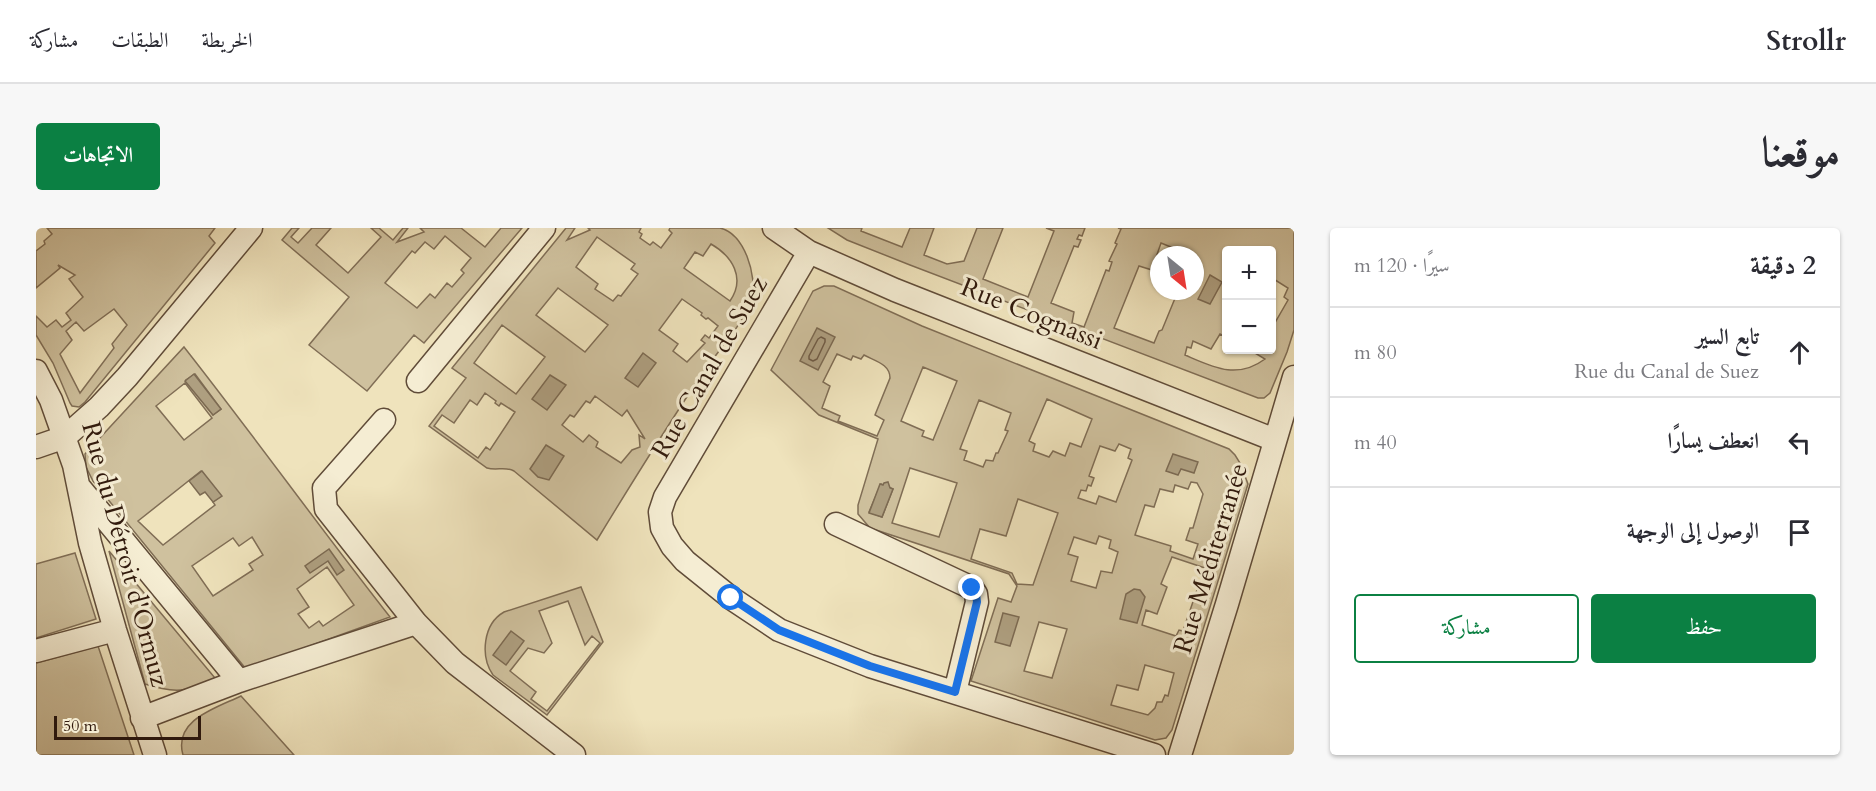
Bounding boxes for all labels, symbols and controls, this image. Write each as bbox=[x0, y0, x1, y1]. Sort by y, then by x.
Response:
text: Strollr bbox=[1766, 22, 1846, 60]
text: مشاركة bbox=[30, 26, 78, 55]
text: الطبقات bbox=[111, 26, 168, 55]
text: الخريطة bbox=[201, 26, 253, 55]
button: الاتجاهات bbox=[36, 123, 160, 190]
text: موقعنا bbox=[1762, 124, 1840, 181]
north arrow bbox=[1150, 246, 1204, 300]
map controls bbox=[1222, 246, 1276, 354]
button: + bbox=[1222, 246, 1276, 300]
text: 2 دقيقة bbox=[1750, 248, 1816, 283]
text: سيرًا · 120 m bbox=[1354, 252, 1450, 279]
street label: Rue Canal de Suez bbox=[643, 269, 776, 465]
street label: Rue Cognassi bbox=[956, 269, 1108, 358]
button: − bbox=[1222, 300, 1276, 354]
text: تابع السير bbox=[1696, 322, 1759, 352]
icon: ahead bbox=[1783, 336, 1816, 369]
text: 80 m bbox=[1354, 339, 1397, 366]
text: Rue du Canal de Suez bbox=[1574, 358, 1759, 385]
street label: Rue du Détroit d'Ormuz bbox=[73, 418, 178, 691]
text: انعطف يسارًا bbox=[1668, 426, 1759, 456]
icon: left bbox=[1783, 426, 1816, 459]
text: 40 m bbox=[1354, 429, 1397, 456]
street label: Rue Méditerranée bbox=[1165, 459, 1256, 658]
text: الوصول إلى الوجهة bbox=[1627, 516, 1759, 546]
icon: arrive bbox=[1783, 516, 1816, 549]
route end bbox=[958, 574, 984, 600]
route start bbox=[717, 584, 743, 610]
button: مشاركة bbox=[1354, 594, 1579, 663]
button: حفظ bbox=[1591, 594, 1816, 663]
scale bar bbox=[54, 713, 201, 741]
text: 50 m bbox=[63, 715, 97, 737]

